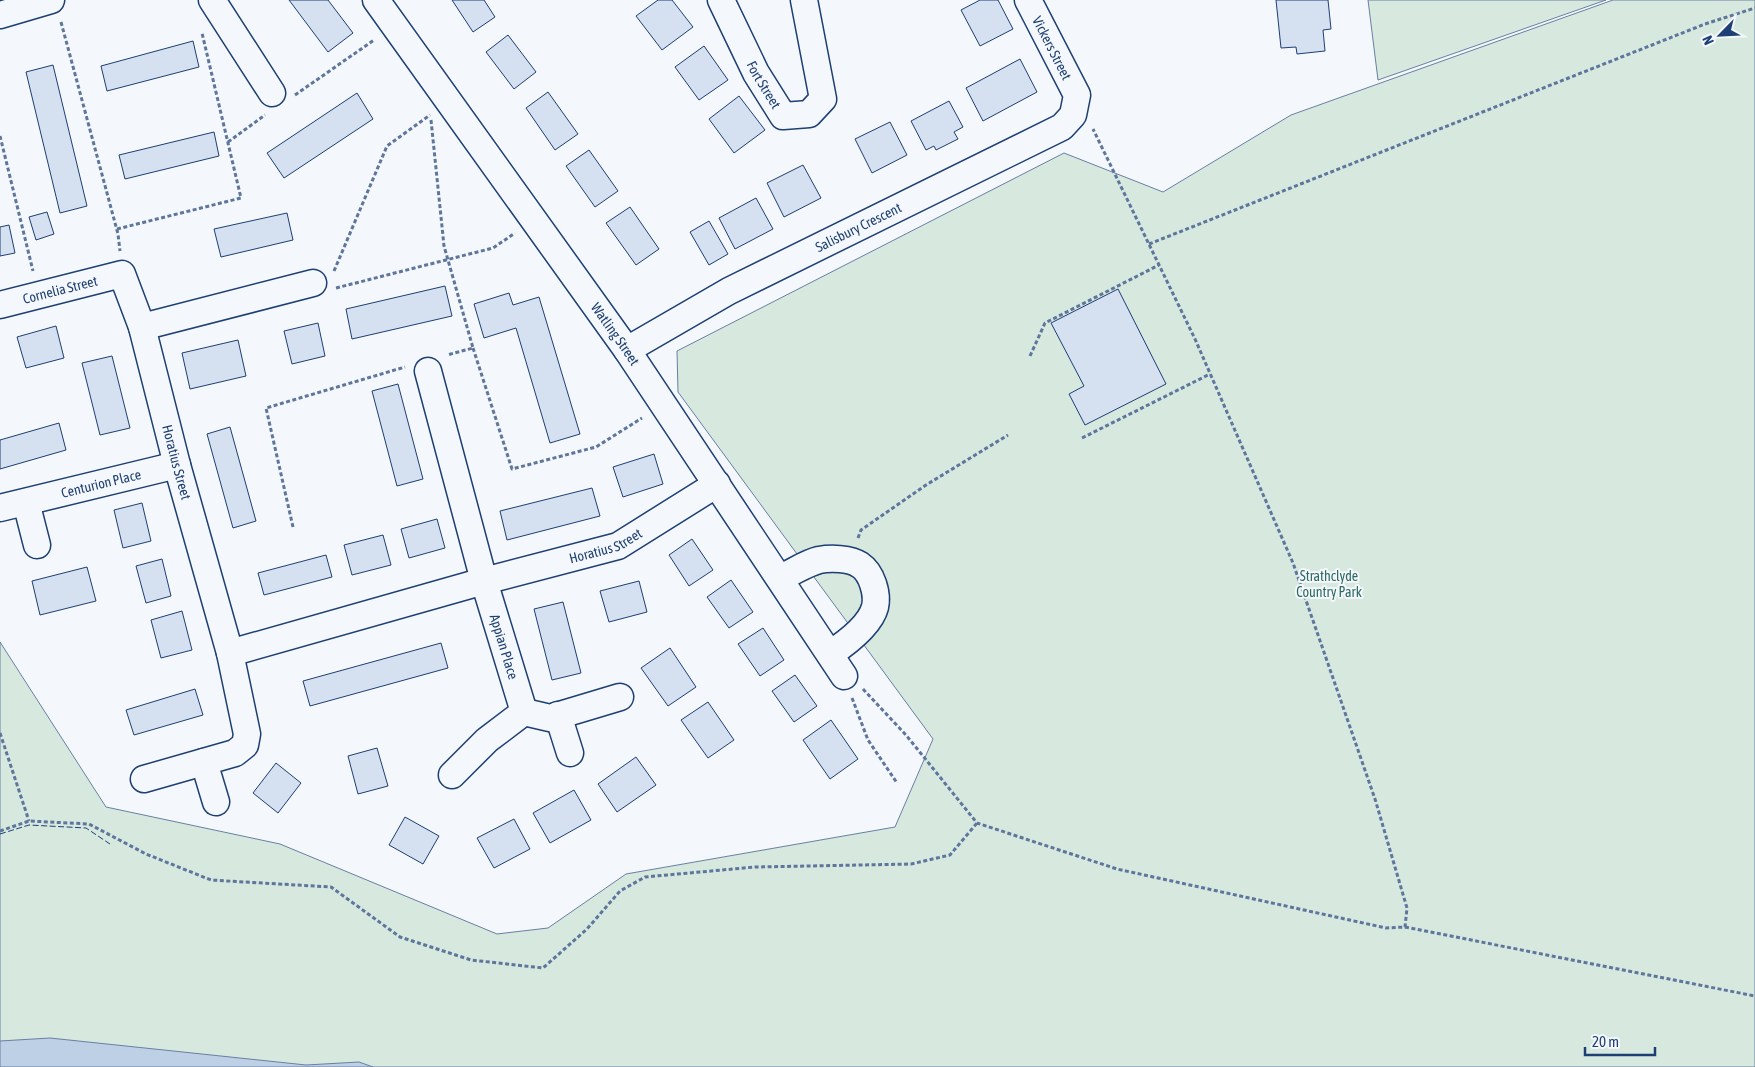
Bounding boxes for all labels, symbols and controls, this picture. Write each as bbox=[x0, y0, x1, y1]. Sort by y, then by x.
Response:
north arrow bbox=[1695, 10, 1745, 60]
street label: Vickers Street bbox=[1029, 14, 1075, 82]
text: N bbox=[1699, 33, 1717, 47]
street label: Fort Street bbox=[743, 58, 784, 111]
street label: Salisbury Crescent bbox=[813, 199, 904, 255]
street label: Cornelia Street bbox=[21, 273, 99, 307]
street label: Watling Street bbox=[588, 300, 643, 368]
street label: Horatius Street bbox=[159, 423, 194, 501]
street label: Centurion Place bbox=[60, 466, 143, 501]
street label: Horatius Street bbox=[567, 525, 645, 566]
park label: Strathclyde Country Park bbox=[1296, 568, 1362, 600]
street label: Appian Place bbox=[487, 612, 522, 681]
scale bar bbox=[1585, 1024, 1655, 1056]
text: 20 m bbox=[1592, 1033, 1619, 1050]

